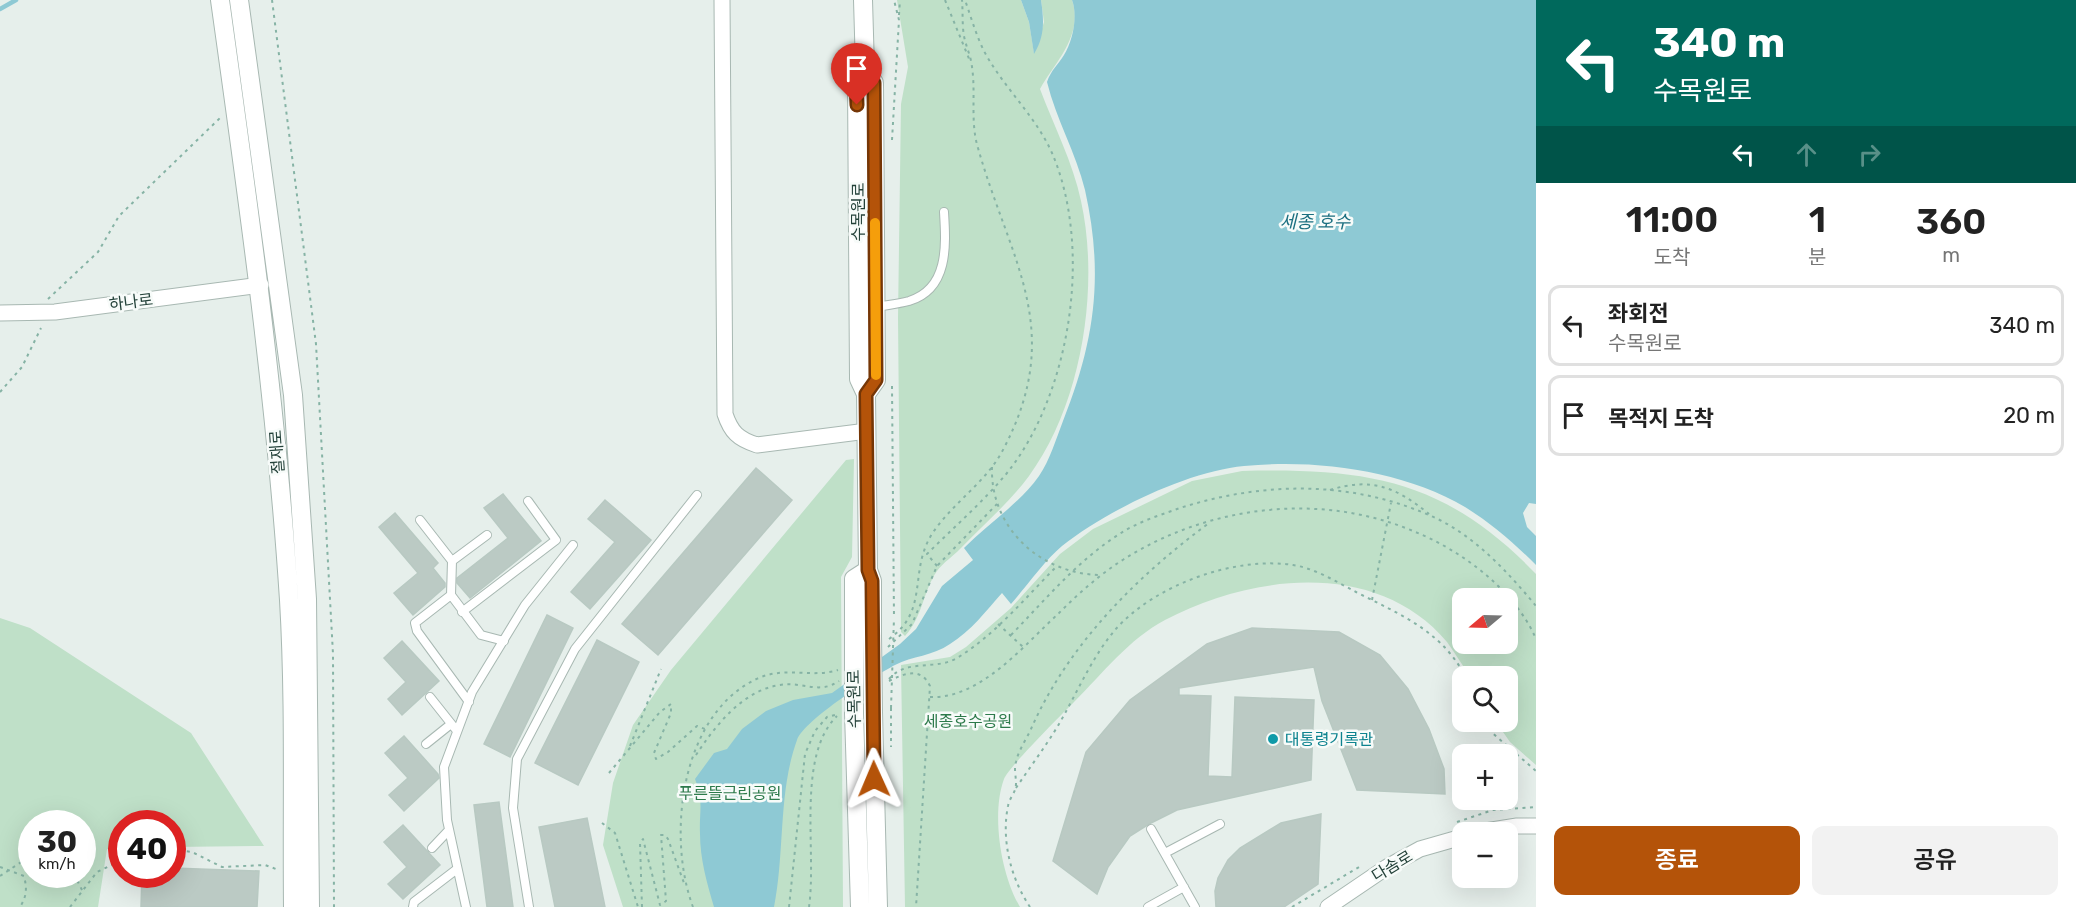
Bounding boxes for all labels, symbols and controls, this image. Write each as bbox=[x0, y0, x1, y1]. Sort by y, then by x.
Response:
text: 340 m bbox=[1653, 18, 1785, 68]
icon: left bbox=[1554, 24, 1632, 102]
pin bbox=[831, 43, 882, 105]
icon: arrive bbox=[840, 52, 873, 85]
text: 수목원로 bbox=[1653, 75, 1752, 107]
icon: left bbox=[1727, 138, 1760, 171]
icon: ahead bbox=[1790, 138, 1823, 171]
icon: right bbox=[1853, 138, 1886, 171]
street label: 수목원로 bbox=[849, 182, 868, 241]
text: 11:00 bbox=[1626, 198, 1718, 241]
text: 1 bbox=[1809, 198, 1826, 241]
text: 360 bbox=[1916, 200, 1986, 243]
water label: 세종 호수 bbox=[1280, 211, 1352, 233]
text: m bbox=[1942, 243, 1960, 267]
text: 도착 bbox=[1654, 245, 1690, 269]
text: 분 bbox=[1808, 245, 1826, 269]
street label: 하나로 bbox=[108, 290, 154, 314]
text: 좌회전 bbox=[1608, 300, 1669, 327]
icon: left bbox=[1557, 309, 1590, 342]
text: 340 m bbox=[1989, 312, 2055, 339]
text: 수목원로 bbox=[1608, 331, 1682, 355]
icon: arrive bbox=[1557, 399, 1590, 432]
text: 20 m bbox=[2003, 402, 2055, 429]
text: 목적지 도착 bbox=[1608, 405, 1714, 432]
street label: 절재로 bbox=[266, 429, 288, 475]
north arrow bbox=[1452, 588, 1518, 654]
map controls bbox=[1452, 588, 1518, 888]
button: search bbox=[1452, 666, 1518, 732]
street label: 수목원로 bbox=[844, 669, 864, 729]
park label: 세종호수공원 bbox=[924, 712, 1012, 731]
place label: 대통령기록관 bbox=[1285, 730, 1374, 749]
marker: 대통령기록관 bbox=[1266, 732, 1280, 746]
button: + bbox=[1452, 744, 1518, 810]
position arrow bbox=[842, 747, 906, 811]
park label: 푸른뜰근린공원 bbox=[678, 784, 782, 803]
speed limit sign: 40 bbox=[108, 810, 186, 888]
button: − bbox=[1452, 822, 1518, 888]
text: 30 bbox=[37, 824, 77, 860]
button: 종료 bbox=[1554, 826, 1800, 895]
button: 공유 bbox=[1812, 826, 2058, 895]
street label: 다솜로 bbox=[1368, 846, 1416, 886]
text: km/h bbox=[38, 855, 76, 873]

